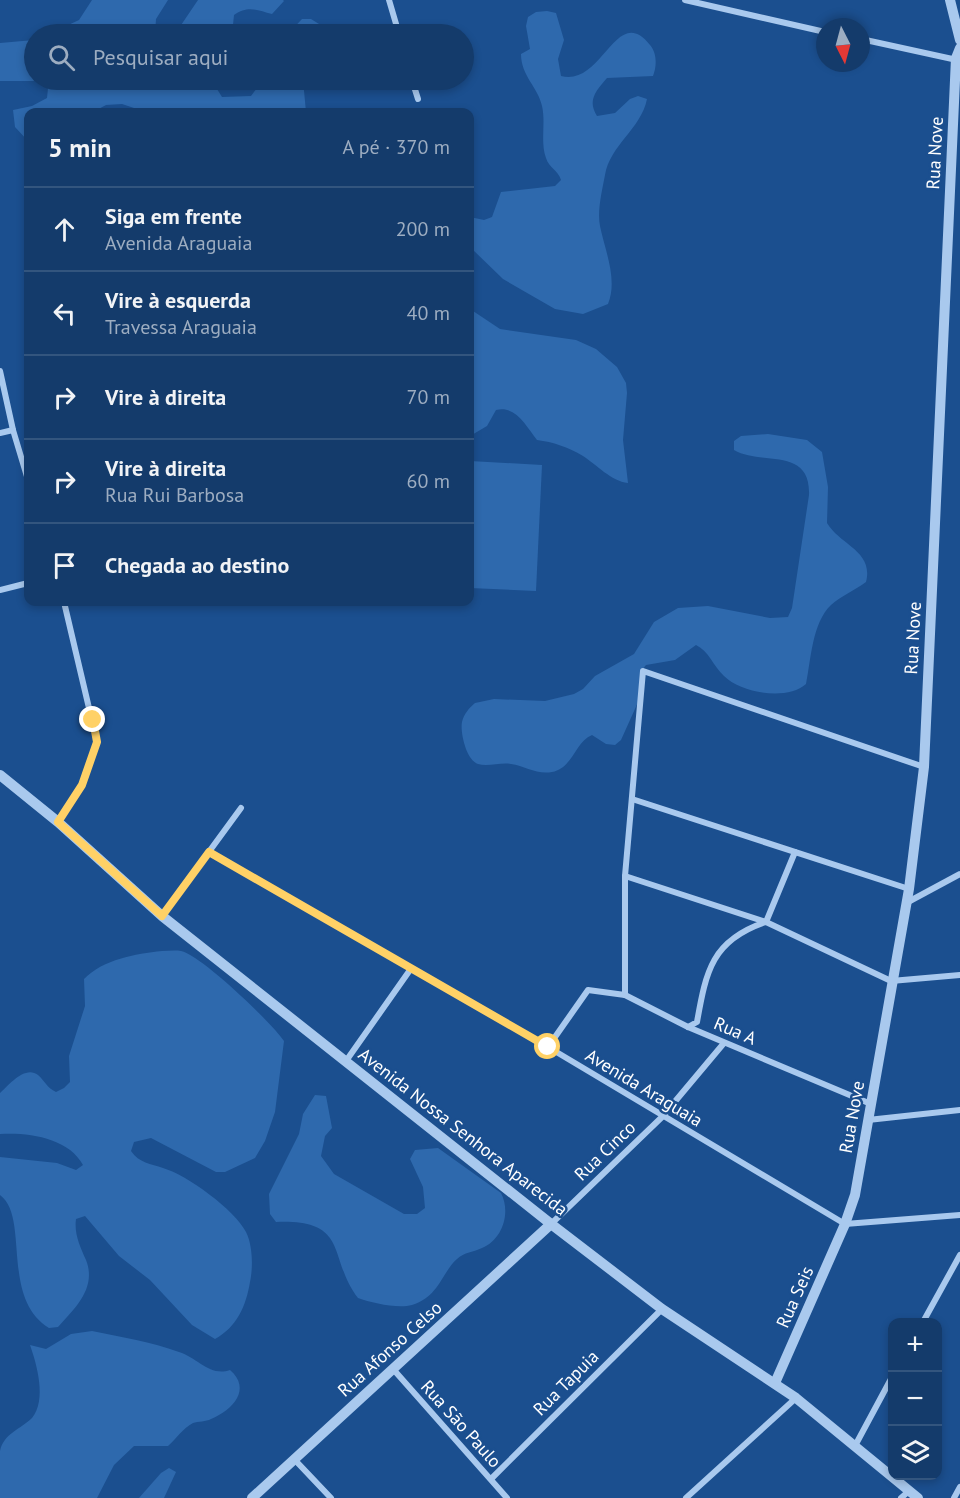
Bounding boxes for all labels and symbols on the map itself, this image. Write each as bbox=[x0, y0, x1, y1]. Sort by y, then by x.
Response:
north arrow bbox=[816, 18, 870, 72]
street label: Rua Nove bbox=[921, 116, 948, 190]
street label: Rua Nove bbox=[899, 601, 926, 675]
route end bbox=[79, 706, 105, 732]
street label: Rua A bbox=[710, 1011, 760, 1050]
route start bbox=[534, 1033, 560, 1059]
street label: Avenida Nossa Senhora Aparecida bbox=[354, 1043, 573, 1221]
street label: Avenida Araguaia bbox=[581, 1044, 707, 1132]
street label: Rua Nove bbox=[834, 1079, 869, 1155]
street label: Rua Cinco bbox=[569, 1116, 640, 1185]
street label: Rua Seis bbox=[771, 1262, 818, 1331]
street label: Rua Afonso Celso bbox=[333, 1296, 447, 1401]
street label: Rua Tapuia bbox=[528, 1345, 603, 1420]
street label: Rua São Paulo bbox=[416, 1375, 507, 1472]

